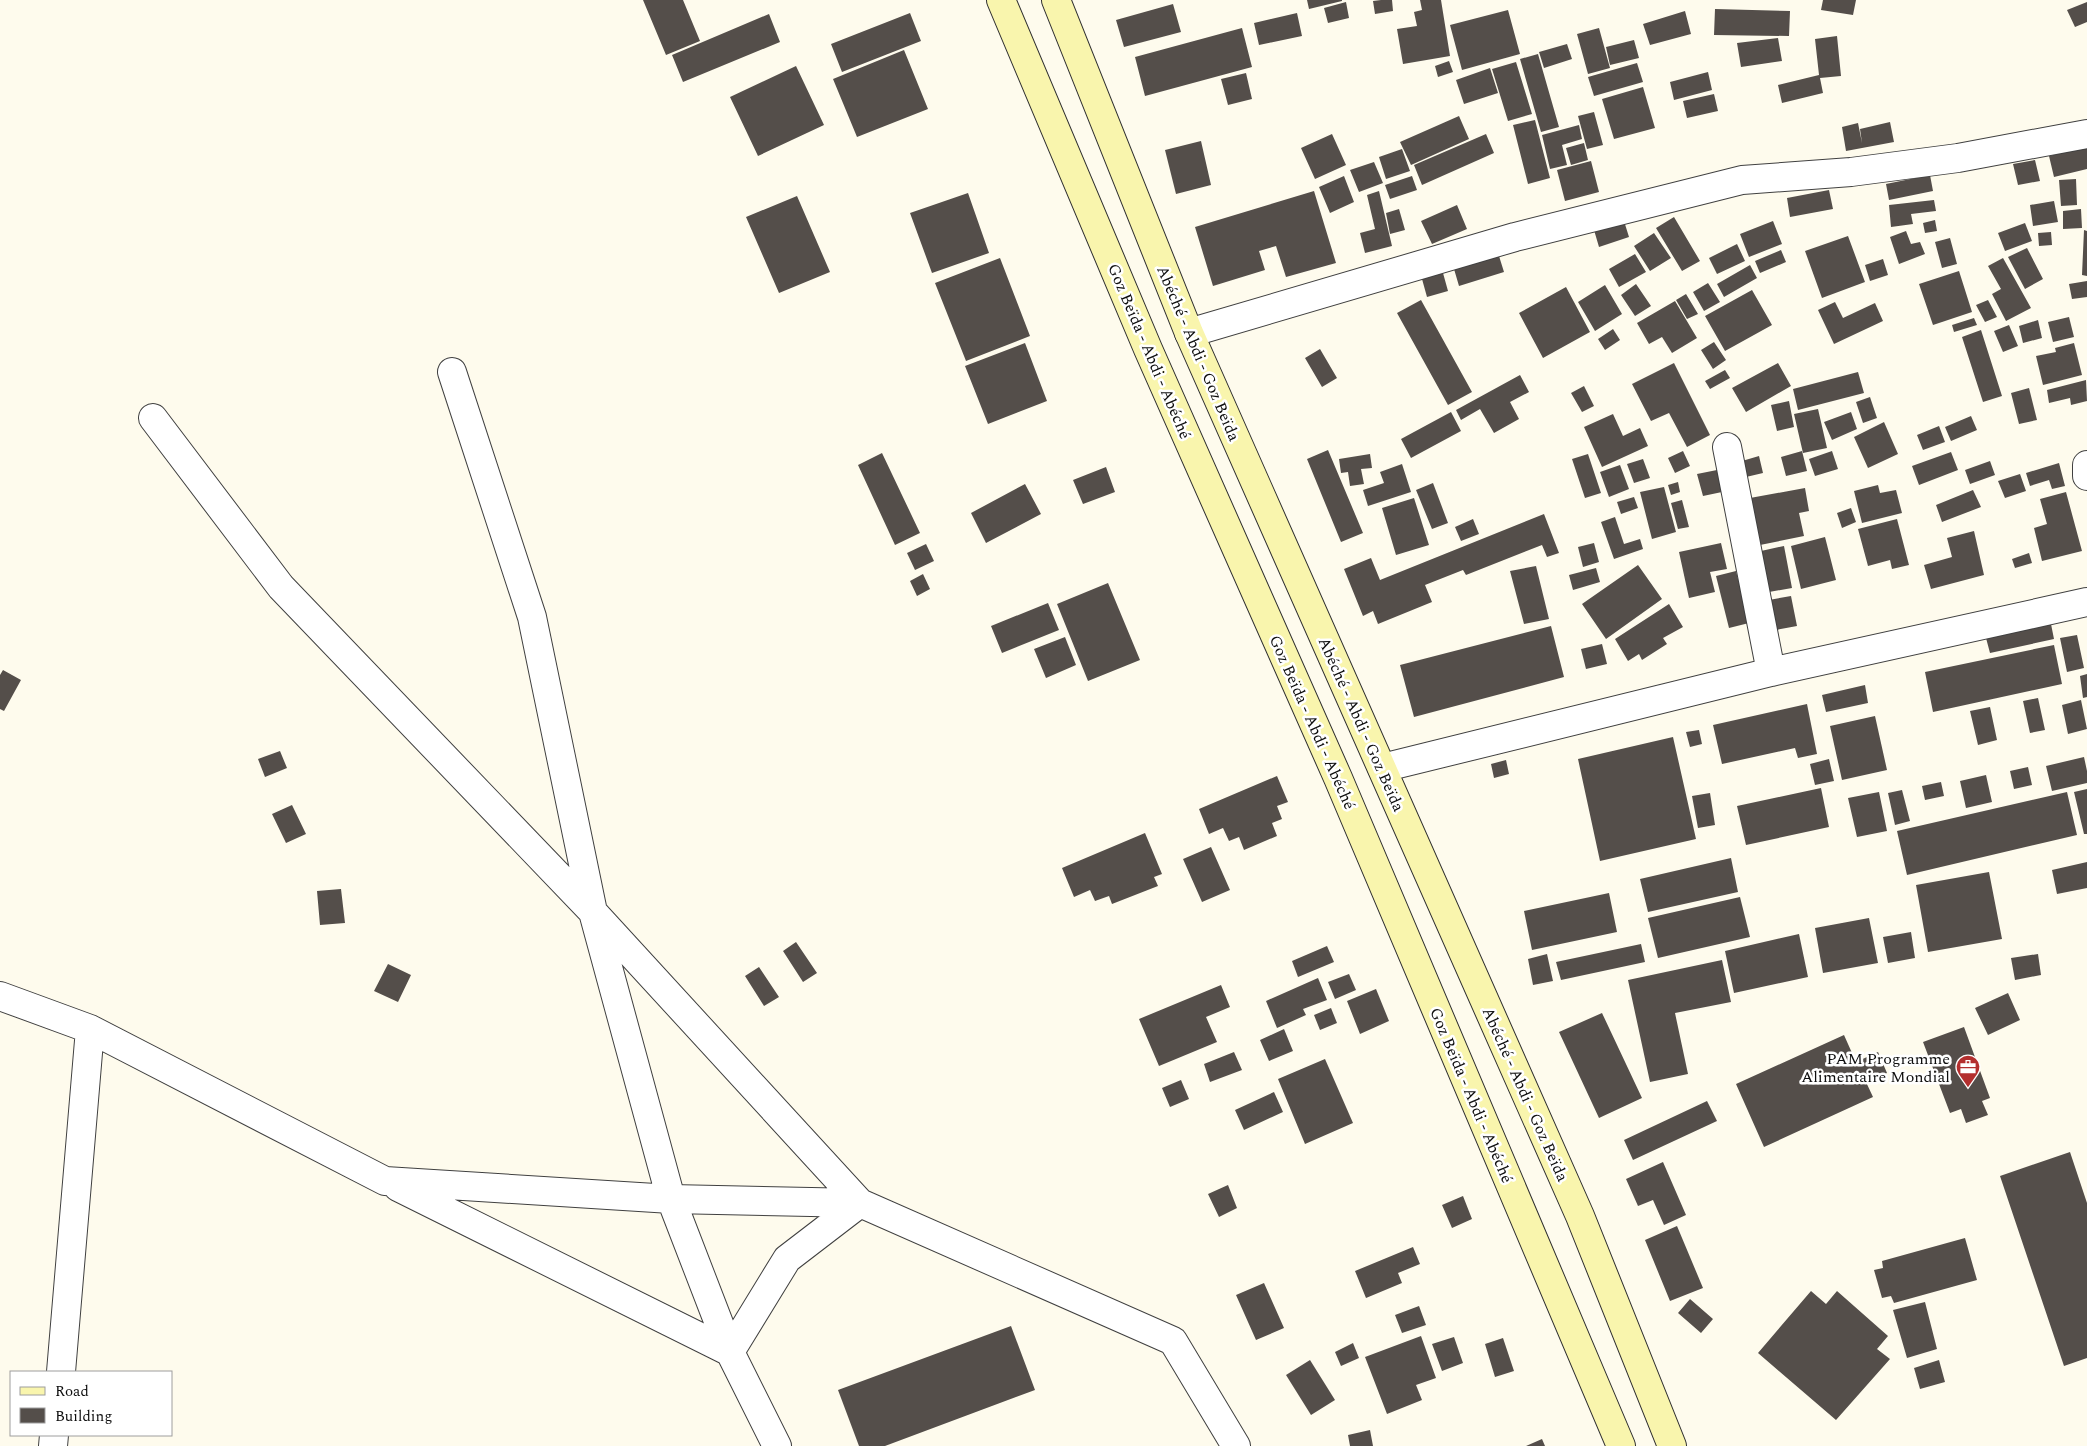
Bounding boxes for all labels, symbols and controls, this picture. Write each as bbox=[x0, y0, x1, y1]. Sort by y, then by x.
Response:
street label: Goz Beïda - Abdi - Abéché bbox=[1101, 260, 1197, 443]
street label: Abéché - Abdi - Goz Beïda bbox=[1150, 262, 1246, 445]
street label: Goz Beïda - Abdi - Abéché bbox=[1263, 631, 1361, 814]
street label: Abéché - Abdi - Goz Beïda bbox=[1312, 633, 1410, 816]
street label: Abéché - Abdi - Goz Beïda bbox=[1476, 1003, 1574, 1186]
street label: Goz Beïda - Abdi - Abéché bbox=[1423, 1004, 1519, 1187]
place label: PAM Programme Alimentaire Mondial bbox=[1801, 1047, 1950, 1089]
office icon: PAM Programme Alimentaire Mondial bbox=[1955, 1054, 1981, 1088]
legend bbox=[10, 1371, 172, 1436]
text: Road bbox=[55, 1380, 89, 1403]
text: Building bbox=[55, 1405, 112, 1428]

